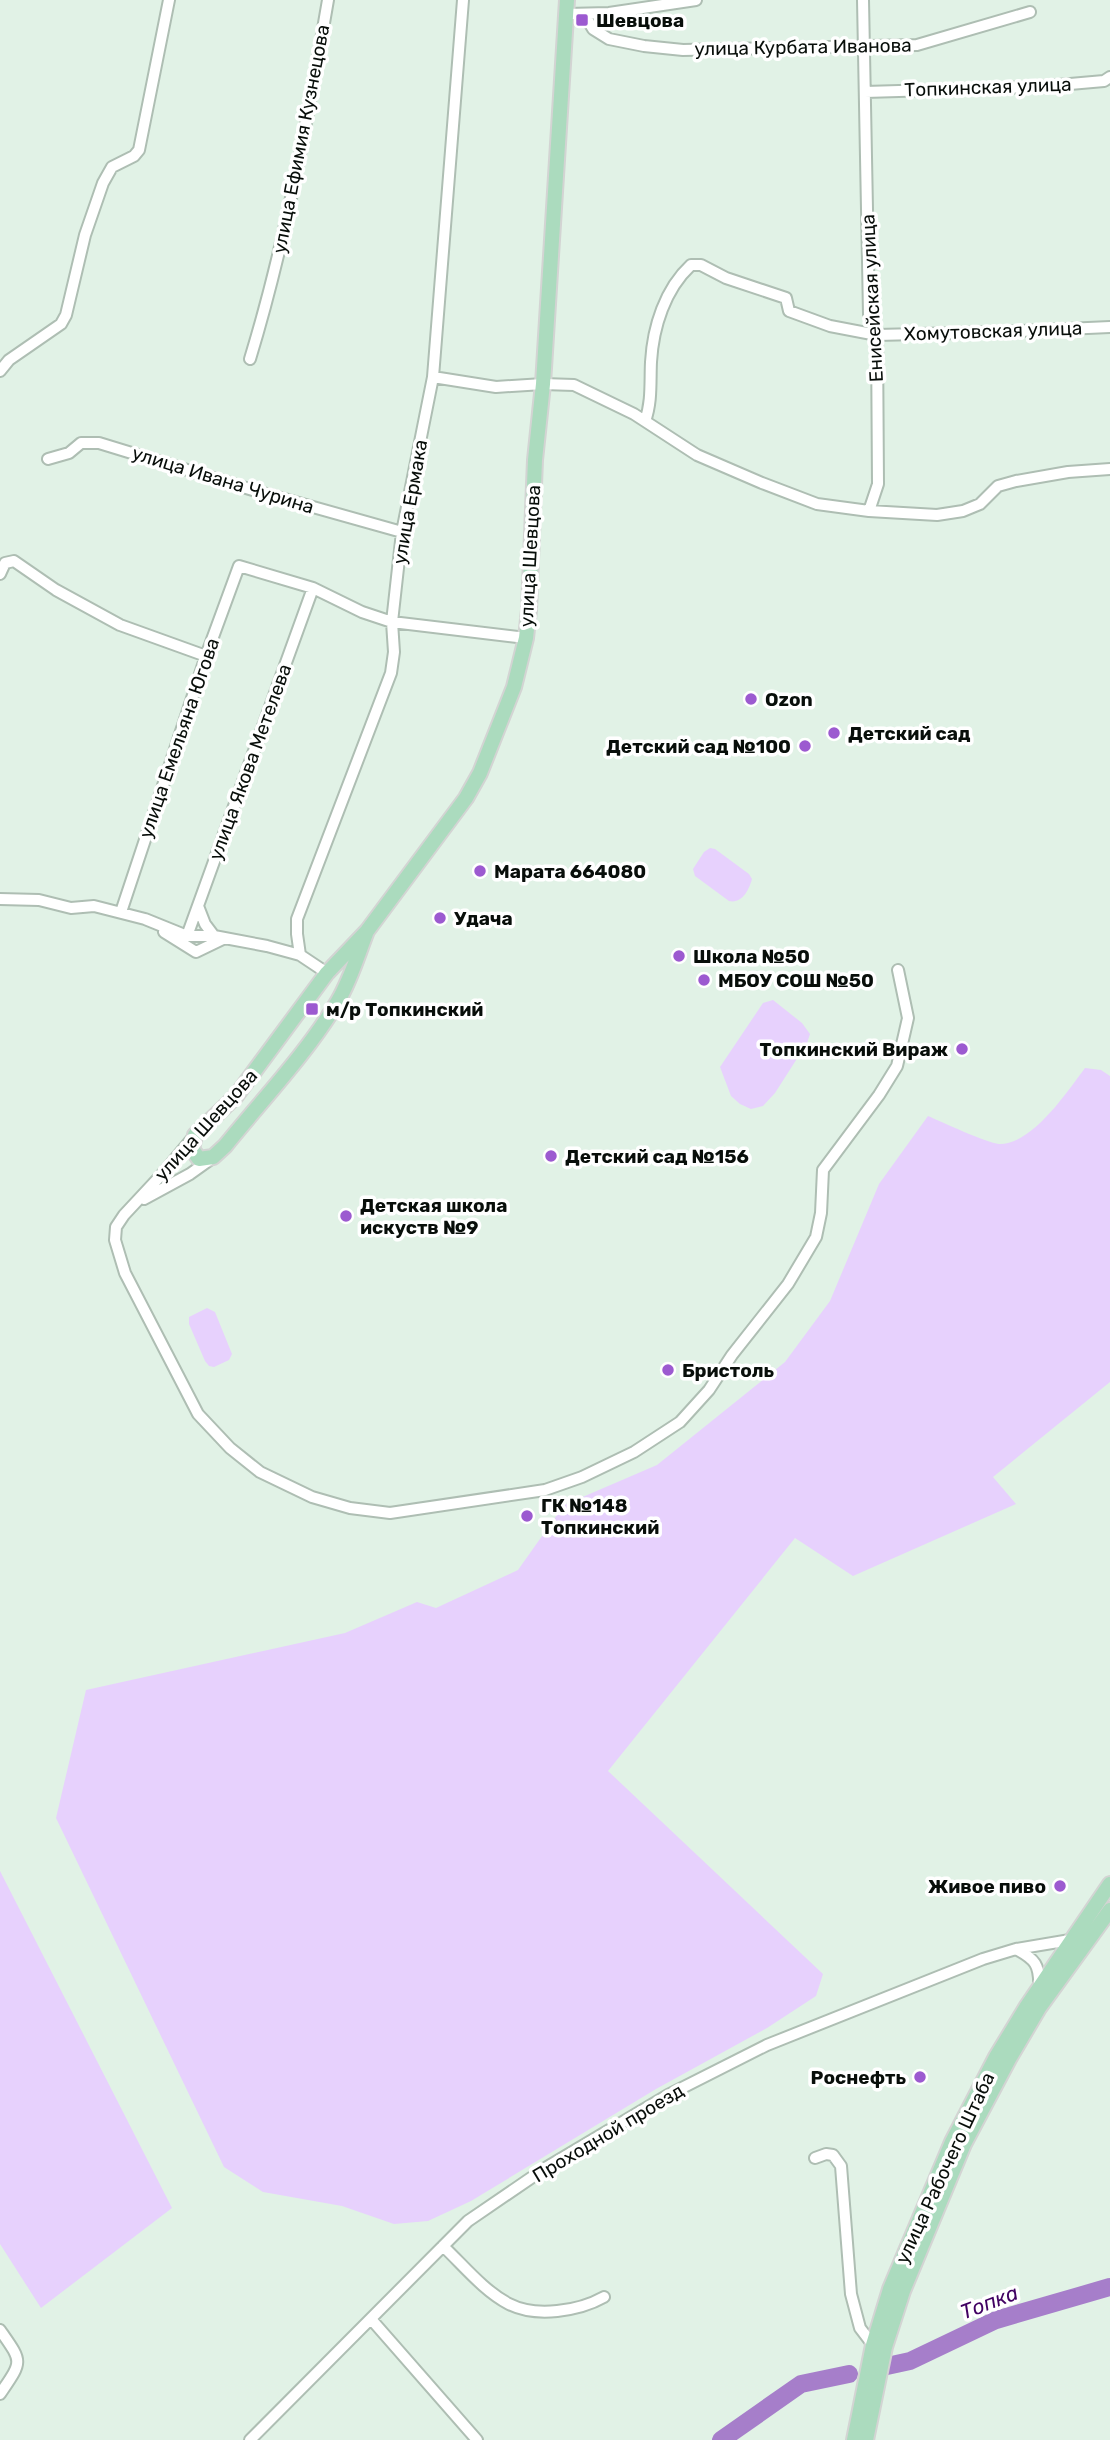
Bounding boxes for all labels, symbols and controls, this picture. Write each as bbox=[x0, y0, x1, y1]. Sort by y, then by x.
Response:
place label: Шевцова bbox=[596, 9, 684, 32]
marker: Шевцова bbox=[574, 12, 590, 28]
street label: улица Ефимия Кузнецова bbox=[267, 23, 335, 255]
street label: улица Курбата Иванова bbox=[694, 34, 912, 60]
street label: Топкинская улица bbox=[904, 73, 1072, 101]
street label: Енисейская улица bbox=[856, 213, 888, 383]
street label: Хомутовская улица bbox=[903, 316, 1083, 346]
street label: улица Ермака bbox=[388, 438, 432, 566]
street label: улица Ивана Чурина bbox=[129, 441, 317, 519]
street label: улица Шевцова bbox=[515, 484, 545, 628]
street label: улица Емельяна Югова bbox=[134, 635, 224, 841]
street label: улица Якова Метелева bbox=[204, 661, 296, 863]
place label: Ozon bbox=[765, 688, 813, 711]
marker: Ozon bbox=[743, 691, 759, 707]
place label: Детский сад bbox=[848, 722, 971, 745]
marker: Детский сад bbox=[826, 725, 842, 741]
place label: Детский сад №100 bbox=[606, 735, 791, 758]
marker: Детский сад №100 bbox=[797, 738, 813, 754]
place label: Марата 664080 bbox=[494, 860, 646, 883]
marker: Марата 664080 bbox=[472, 863, 488, 879]
place label: Удача bbox=[454, 907, 513, 930]
marker: Удача bbox=[432, 910, 448, 926]
place label: Школа №50 bbox=[693, 945, 810, 968]
marker: Школа №50 bbox=[671, 948, 687, 964]
place label: МБОУ СОШ №50 bbox=[718, 969, 874, 992]
marker: МБОУ СОШ №50 bbox=[696, 972, 712, 988]
place label: м/р Топкинский bbox=[326, 998, 483, 1021]
marker: м/р Топкинский bbox=[304, 1001, 320, 1017]
place label: Топкинский Вираж bbox=[760, 1038, 948, 1061]
marker: Топкинский Вираж bbox=[954, 1041, 970, 1057]
street label: улица Шевцова bbox=[150, 1064, 262, 1186]
place label: Детский сад №156 bbox=[565, 1145, 749, 1168]
marker: Детский сад №156 bbox=[543, 1148, 559, 1164]
place label: Детская школа искуств №9 bbox=[360, 1194, 507, 1239]
marker: Детская школа искуств №9 bbox=[338, 1208, 354, 1224]
place label: Бристоль bbox=[682, 1359, 775, 1382]
marker: Бристоль bbox=[660, 1362, 676, 1378]
place label: ГК №148 Топкинский bbox=[541, 1494, 659, 1539]
marker: ГК №148 Топкинский bbox=[519, 1508, 535, 1524]
place label: Живое пиво bbox=[928, 1875, 1046, 1898]
marker: Живое пиво bbox=[1052, 1878, 1068, 1894]
place label: Роснефть bbox=[811, 2066, 906, 2089]
street label: улица Рабочего Штаба bbox=[891, 2069, 999, 2267]
marker: Роснефть bbox=[912, 2069, 928, 2085]
street label: Проходной проезд bbox=[528, 2079, 688, 2187]
water label: Топка bbox=[957, 2280, 1021, 2324]

